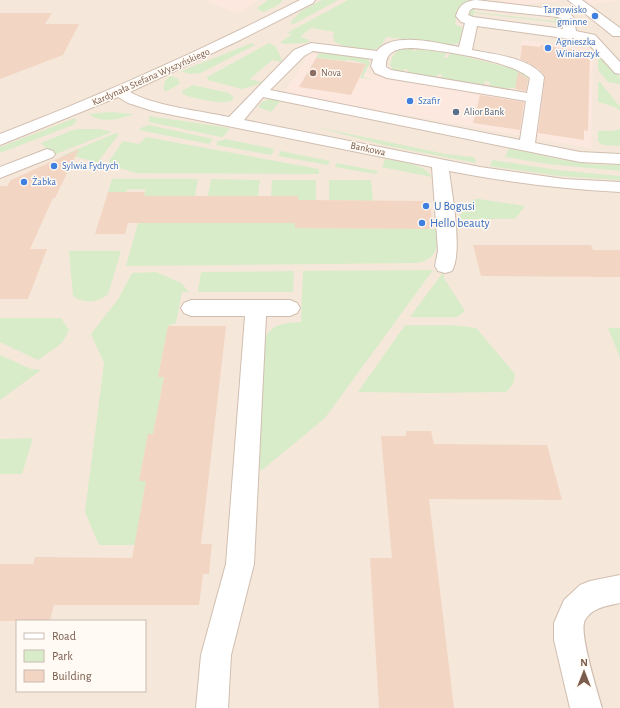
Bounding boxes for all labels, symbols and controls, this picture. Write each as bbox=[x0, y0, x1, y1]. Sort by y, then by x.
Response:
place label: Targowisko gminne bbox=[543, 5, 587, 27]
marker: Targowisko gminne bbox=[590, 11, 600, 21]
place label: Agnieszka Winiarczyk bbox=[556, 37, 600, 59]
marker: Agnieszka Winiarczyk bbox=[543, 43, 553, 53]
street label: Kardynała Stefana Wyszyńskiego bbox=[91, 46, 211, 108]
marker: Nova bbox=[308, 68, 318, 78]
place label: Nova bbox=[321, 68, 341, 78]
marker: Szafir bbox=[405, 96, 415, 106]
place label: Szafir bbox=[418, 96, 441, 106]
marker: Alior Bank bbox=[451, 107, 461, 117]
place label: Alior Bank bbox=[464, 107, 504, 117]
street label: Bankowa bbox=[350, 140, 387, 158]
marker: Sylwia Fydrych bbox=[49, 161, 59, 171]
place label: Sylwia Fydrych bbox=[62, 161, 119, 171]
place label: Żabka bbox=[32, 176, 56, 187]
marker: Żabka bbox=[19, 177, 29, 187]
place label: U Bogusi bbox=[434, 200, 475, 212]
marker: U Bogusi bbox=[421, 201, 431, 211]
place label: Hello beauty bbox=[430, 217, 490, 230]
marker: Hello beauty bbox=[417, 218, 427, 228]
legend bbox=[16, 620, 146, 692]
text: Road bbox=[52, 630, 76, 642]
text: Park bbox=[52, 650, 73, 662]
north arrow bbox=[564, 652, 604, 692]
text: N bbox=[580, 657, 588, 668]
text: Building bbox=[52, 670, 92, 682]

